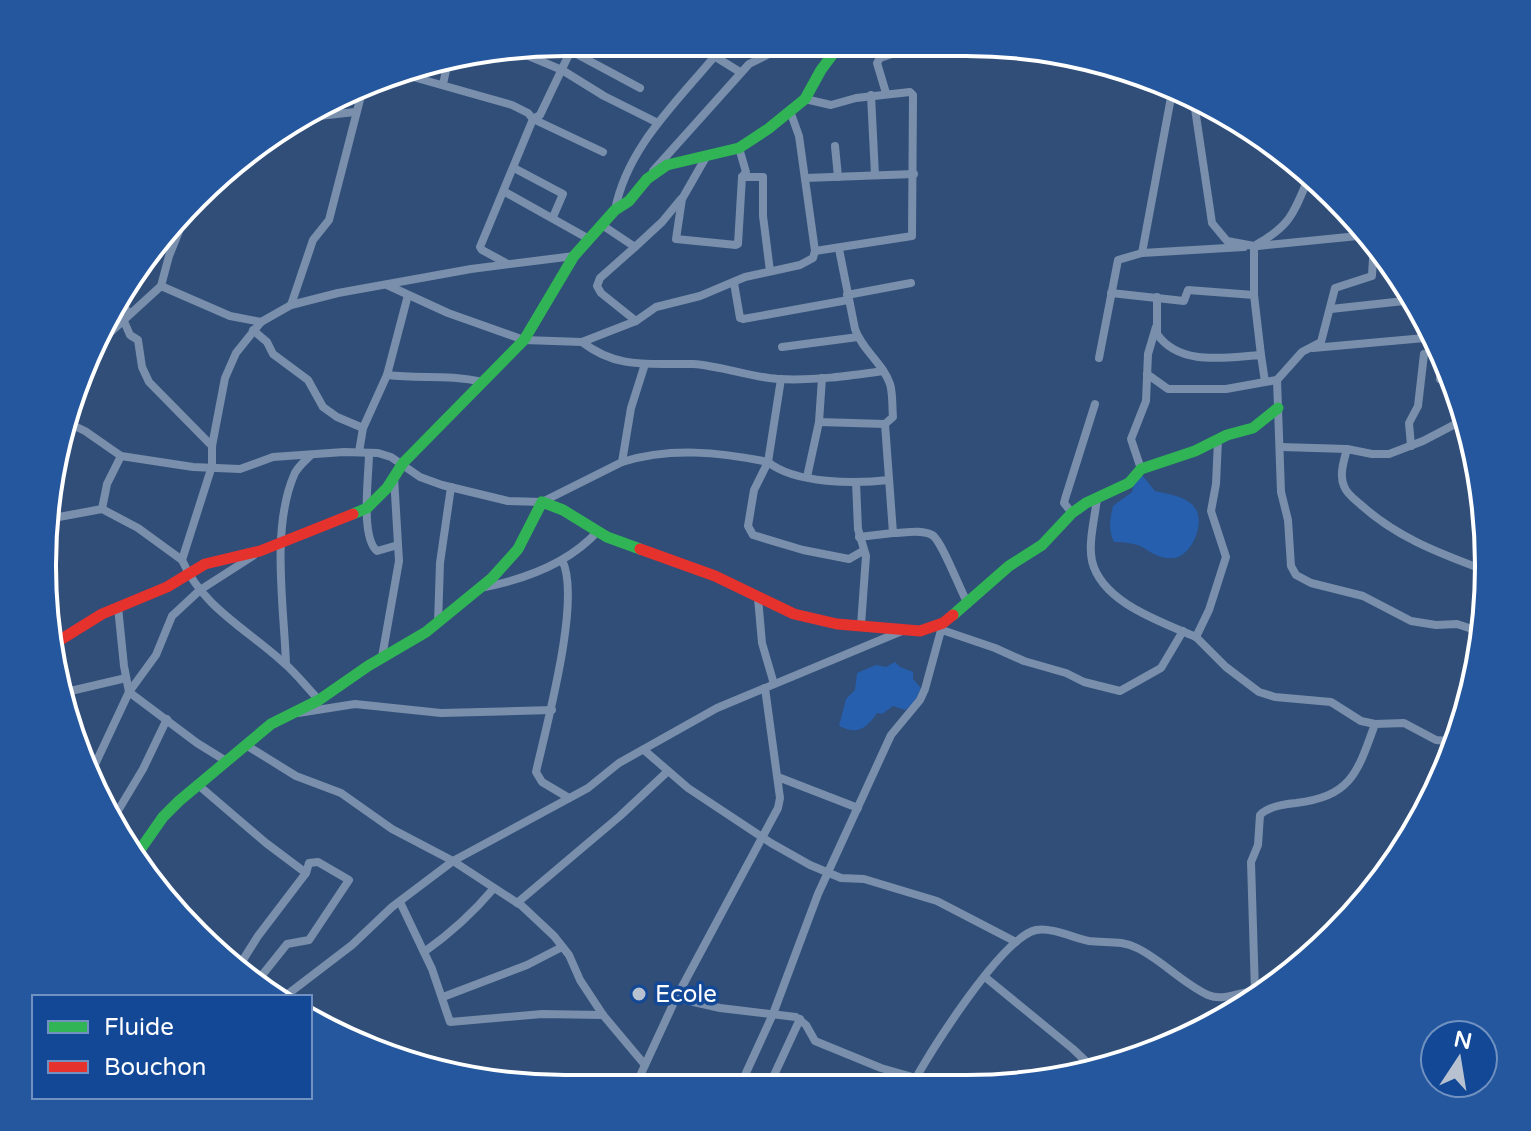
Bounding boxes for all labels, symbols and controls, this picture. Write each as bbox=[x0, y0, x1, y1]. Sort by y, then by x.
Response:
place label: Ecole bbox=[655, 980, 717, 1009]
marker: Ecole bbox=[630, 985, 648, 1003]
legend bbox=[32, 995, 312, 1099]
text: Fluide bbox=[104, 1013, 174, 1042]
north arrow bbox=[1419, 1019, 1499, 1099]
text: N bbox=[1452, 1026, 1474, 1055]
text: Bouchon bbox=[104, 1053, 206, 1082]

